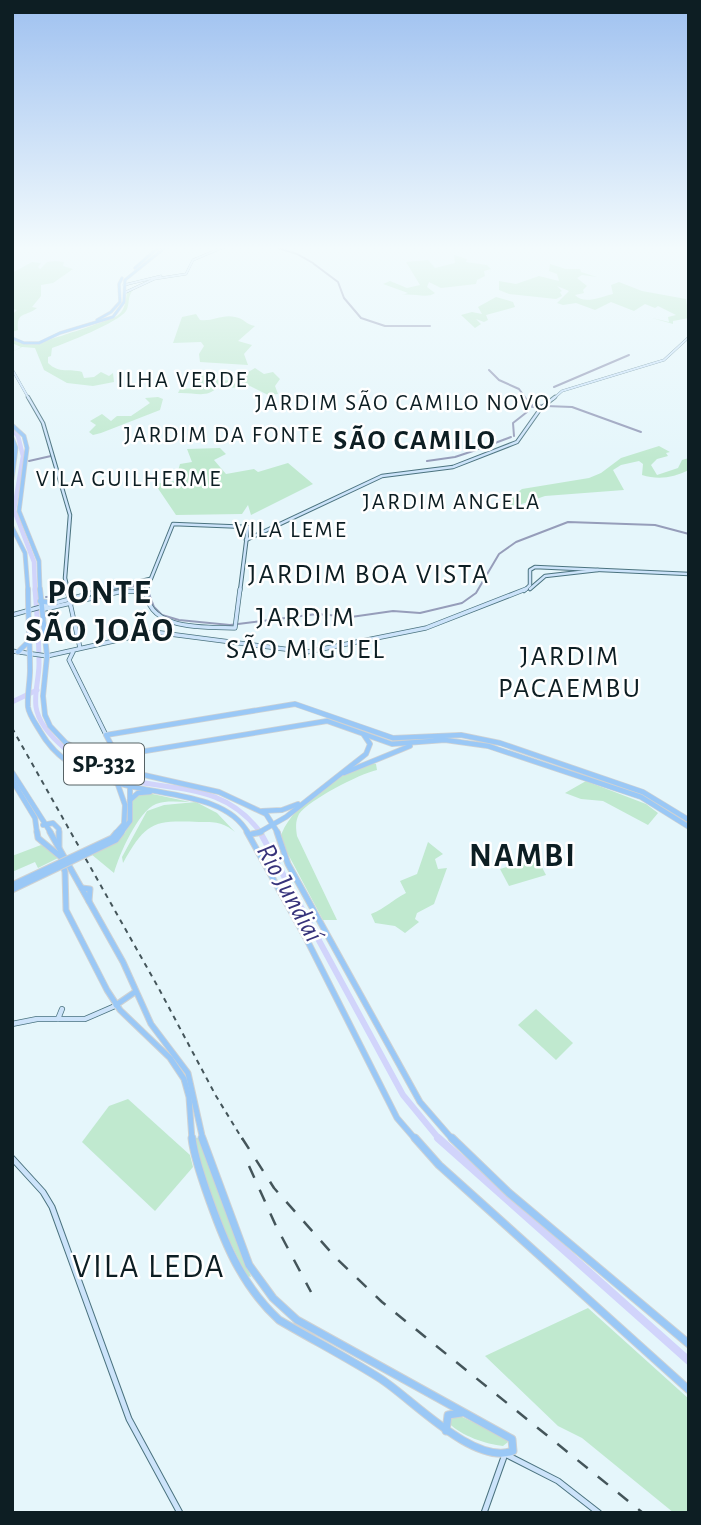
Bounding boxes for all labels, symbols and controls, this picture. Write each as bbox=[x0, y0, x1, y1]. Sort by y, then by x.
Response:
district label: ILHA VERDE bbox=[117, 369, 249, 392]
district label: JARDIM SÃO CAMILO NOVO bbox=[255, 389, 551, 415]
district label: JARDIM DA FONTE bbox=[124, 424, 324, 447]
district label: SÃO CAMILO bbox=[333, 425, 497, 455]
district label: VILA GUILHERME bbox=[36, 468, 222, 491]
district label: JARDIM ANGELA bbox=[363, 491, 541, 514]
district label: VILA LEME bbox=[234, 519, 348, 542]
district label: JARDIM BOA VISTA bbox=[248, 561, 490, 589]
district label: PONTE SÃO JOÃO bbox=[25, 577, 175, 648]
district label: JARDIM SÃO MIGUEL bbox=[226, 604, 386, 664]
district label: JARDIM PACAEMBU bbox=[498, 643, 642, 703]
road number: SP-332 bbox=[64, 744, 144, 784]
water label: Rio Jundiaí bbox=[251, 839, 329, 949]
district label: NAMBI bbox=[469, 840, 577, 873]
district label: VILA LEDA bbox=[72, 1251, 226, 1284]

